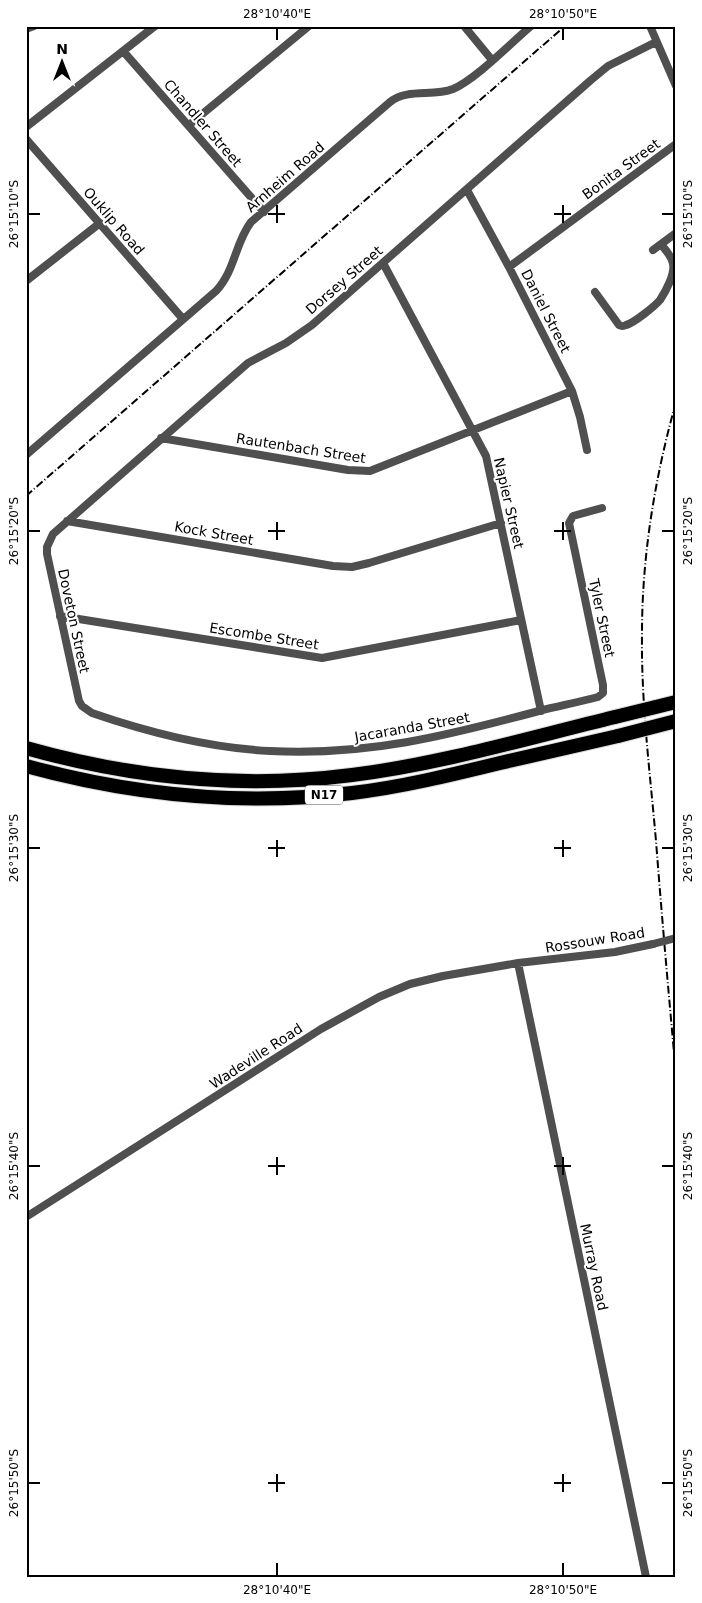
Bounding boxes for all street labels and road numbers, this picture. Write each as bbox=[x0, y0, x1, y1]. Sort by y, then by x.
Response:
street label: Chandler Street bbox=[161, 76, 246, 170]
street label: Bonita Street bbox=[579, 135, 663, 203]
street label: Arnheim Road bbox=[243, 139, 327, 215]
street label: Ouklip Road bbox=[80, 184, 148, 258]
street label: Dorsey Street bbox=[302, 242, 386, 318]
street label: Daniel Street bbox=[518, 267, 574, 356]
street label: Rautenbach Street bbox=[235, 430, 367, 466]
street label: Napier Street bbox=[491, 456, 527, 551]
street label: Kock Street bbox=[173, 518, 255, 548]
street label: Doveton Street bbox=[55, 567, 93, 675]
street label: Tyler Street bbox=[586, 576, 618, 659]
street label: Escombe Street bbox=[208, 619, 320, 653]
street label: Jacaranda Street bbox=[352, 709, 471, 745]
road number: N17 bbox=[305, 786, 343, 804]
street label: Rossouw Road bbox=[544, 924, 646, 956]
street label: Wadeville Road bbox=[207, 1020, 305, 1092]
street label: Murray Road bbox=[577, 1222, 611, 1312]

